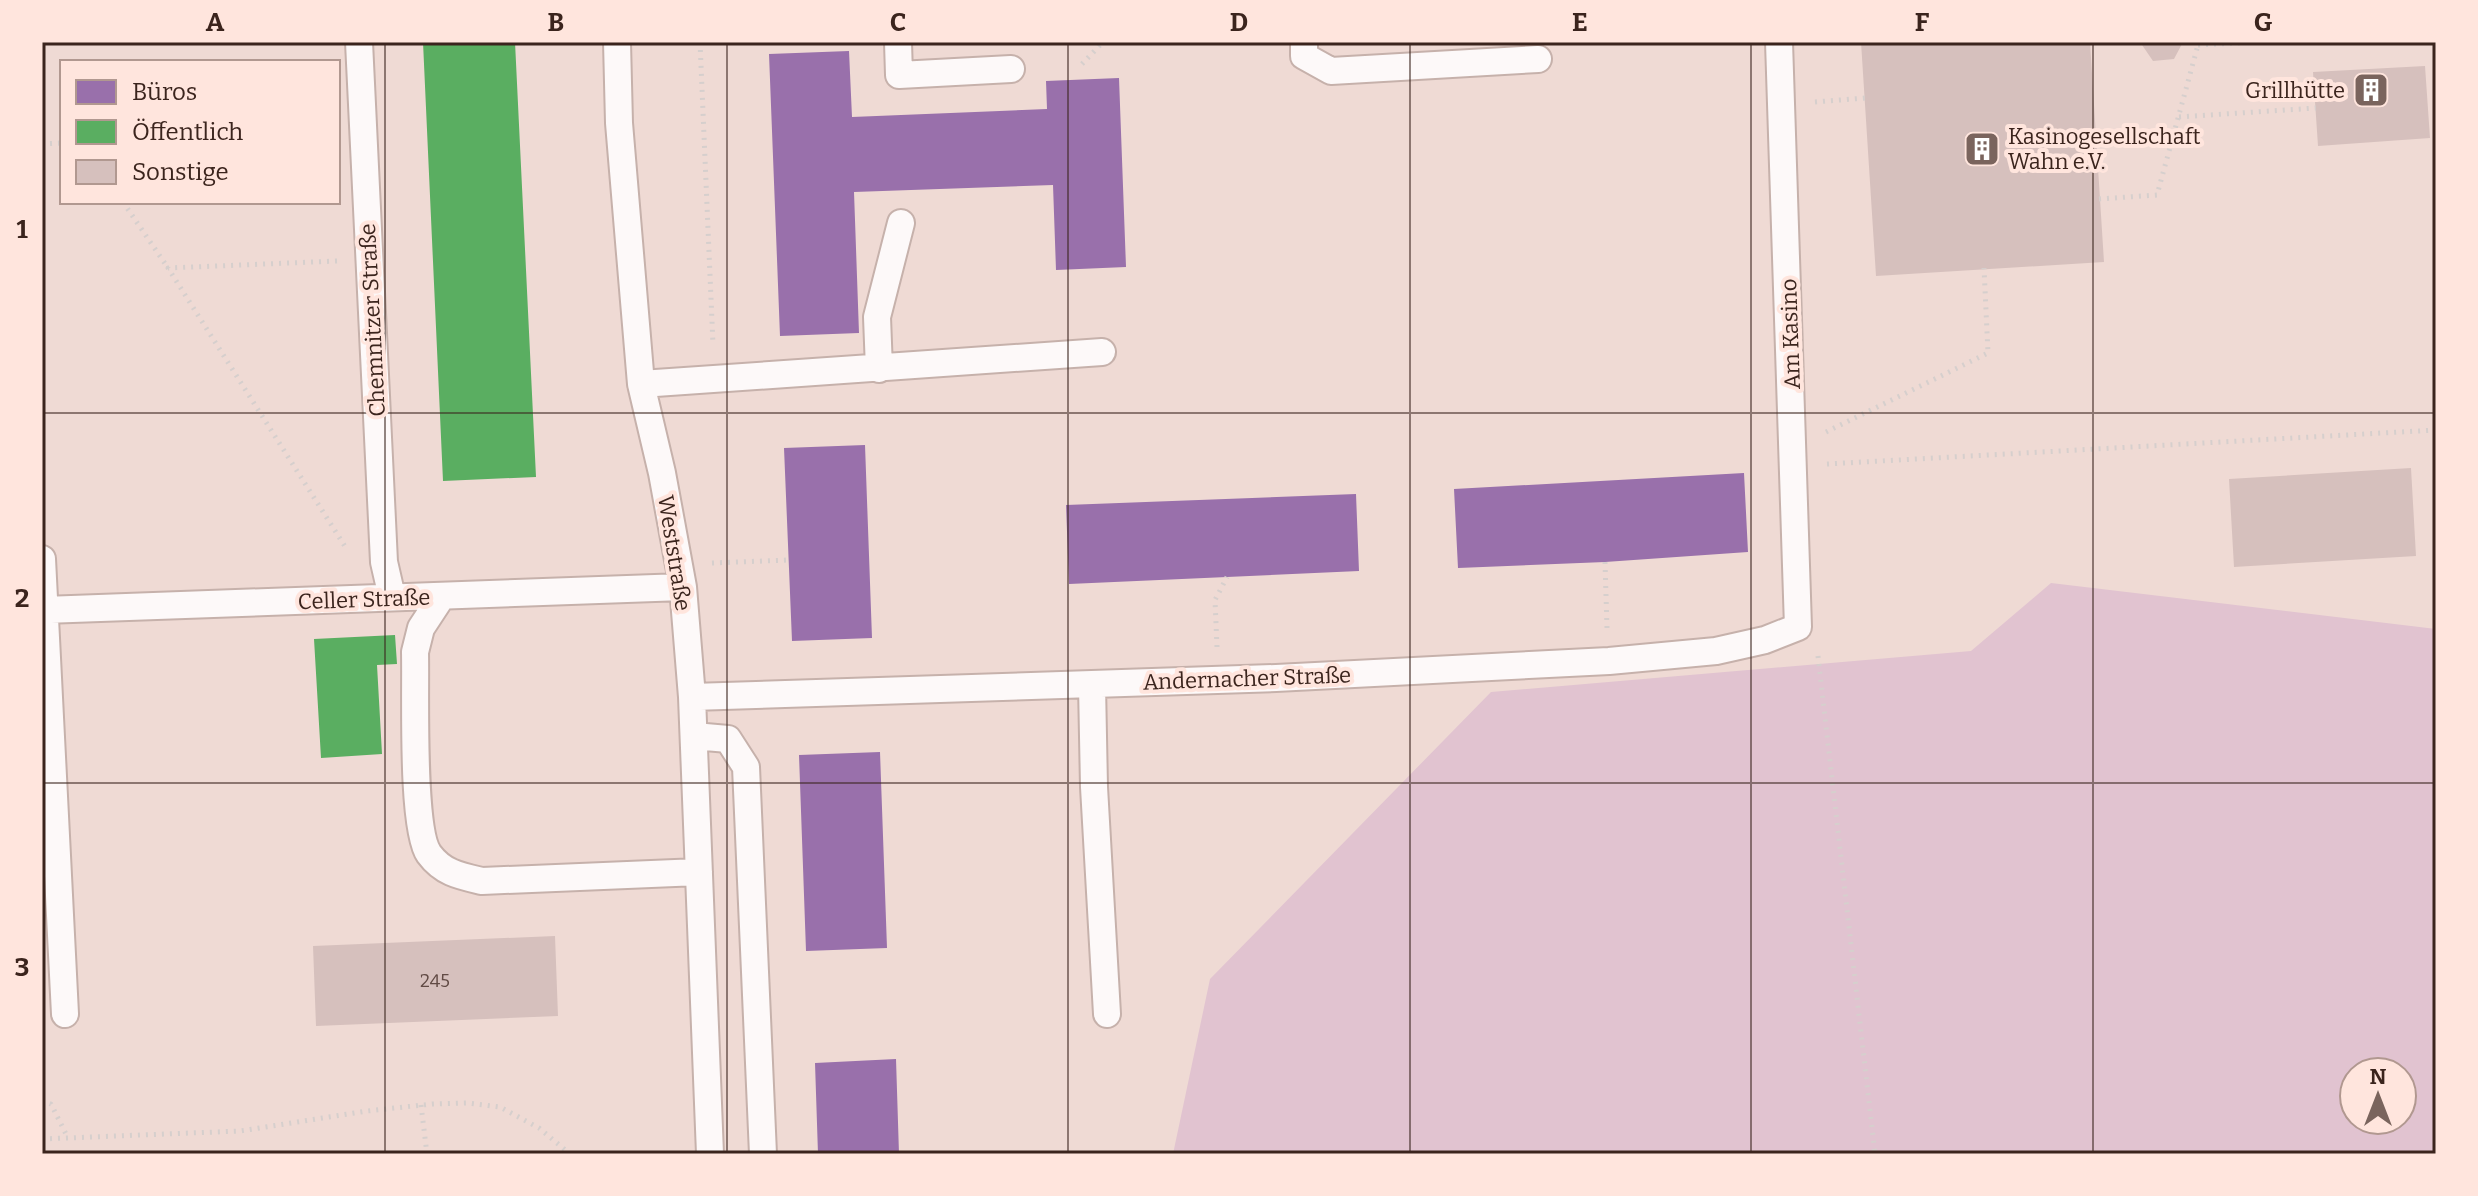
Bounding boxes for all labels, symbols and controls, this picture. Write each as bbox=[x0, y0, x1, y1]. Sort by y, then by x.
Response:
text: A bbox=[206, 7, 225, 38]
text: B bbox=[548, 7, 564, 38]
text: C bbox=[890, 7, 906, 38]
text: D bbox=[1230, 7, 1248, 38]
text: E bbox=[1572, 7, 1588, 38]
text: F bbox=[1915, 7, 1930, 38]
text: G bbox=[2254, 7, 2273, 38]
legend bbox=[60, 60, 340, 204]
building icon: Grillhütte bbox=[2352, 71, 2390, 109]
place label: Grillhütte bbox=[2245, 77, 2345, 104]
text: Büros bbox=[132, 78, 197, 106]
text: Öffentlich bbox=[132, 118, 243, 146]
place label: Kasinogesellschaft Wahn e.V. bbox=[2008, 123, 2201, 175]
building icon: Kasinogesellschaft Wahn e.V. bbox=[1963, 130, 2001, 168]
text: Sonstige bbox=[132, 158, 229, 186]
text: 1 bbox=[16, 214, 28, 245]
street label: Chemnitzer Straße bbox=[354, 223, 391, 417]
street label: Am Kasino bbox=[1775, 278, 1806, 390]
street label: Weststraße bbox=[652, 493, 697, 613]
text: 2 bbox=[15, 583, 29, 614]
street label: Celler Straße bbox=[297, 584, 431, 615]
street label: Andernacher Straße bbox=[1142, 661, 1352, 696]
text: 3 bbox=[15, 952, 29, 983]
house number: 245 bbox=[420, 970, 450, 992]
north arrow bbox=[2338, 1056, 2418, 1136]
text: N bbox=[2370, 1063, 2387, 1090]

